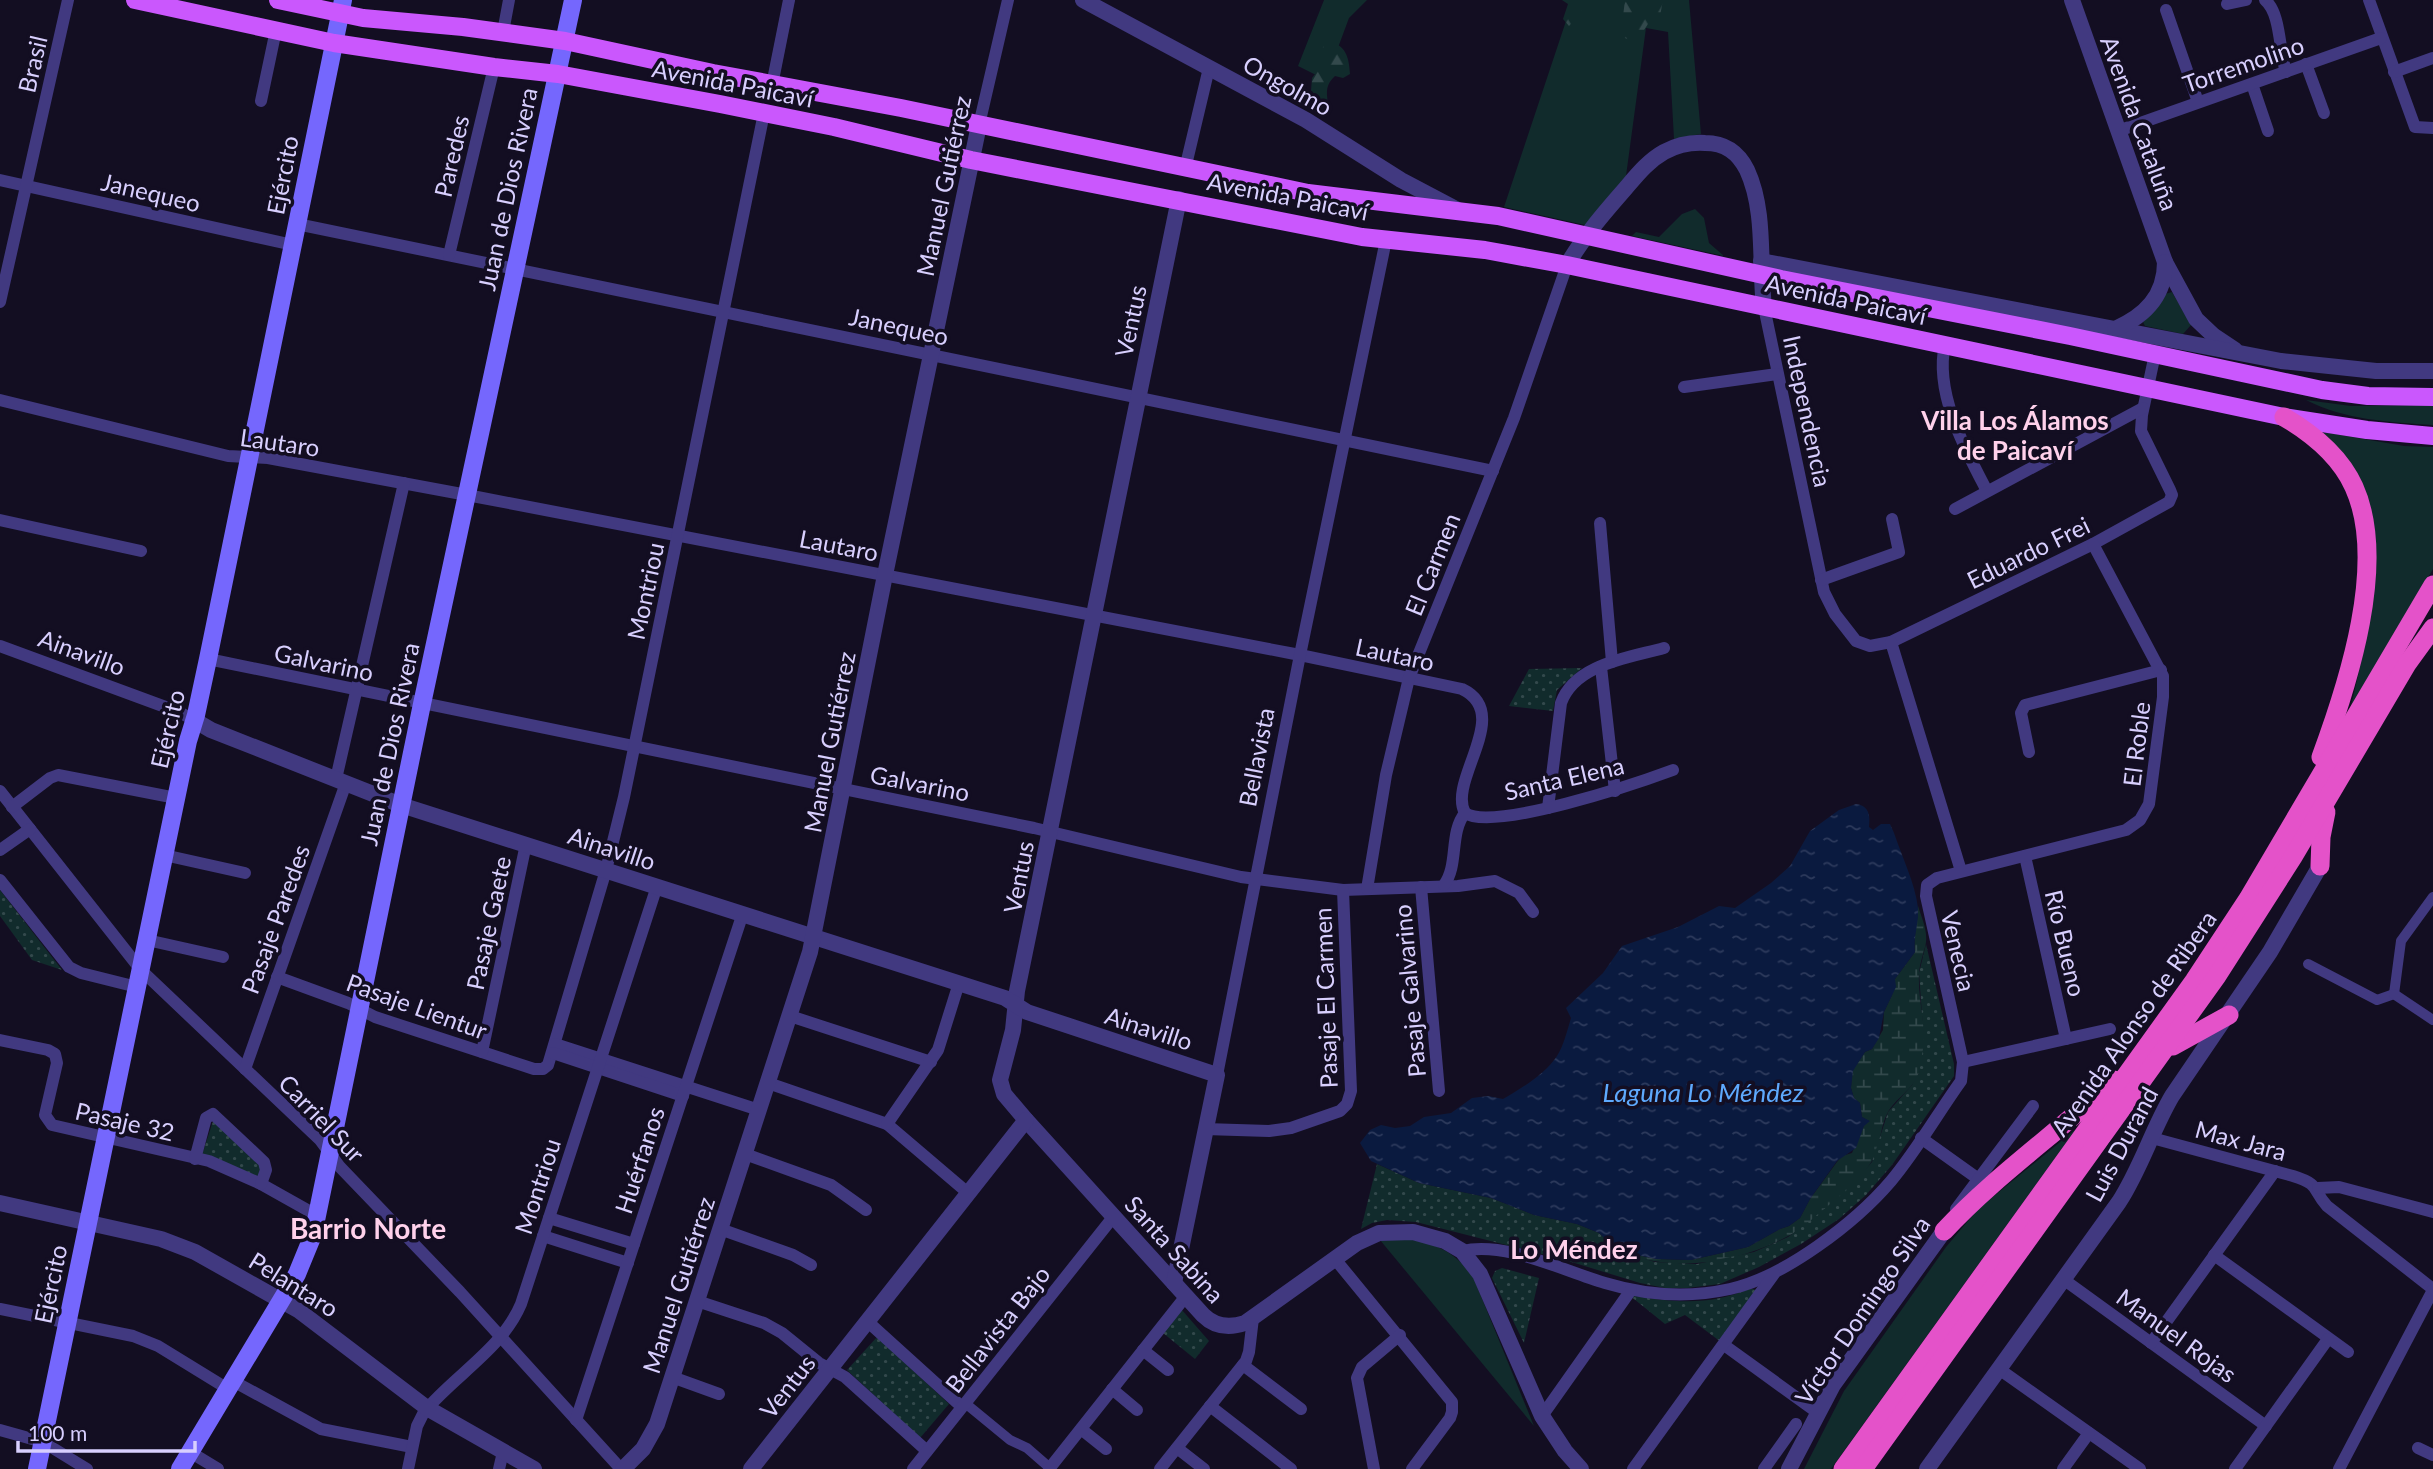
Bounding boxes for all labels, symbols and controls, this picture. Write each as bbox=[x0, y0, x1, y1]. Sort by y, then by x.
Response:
street label: Torremolino bbox=[2179, 30, 2307, 98]
street label: Avenida Cataluña bbox=[2095, 32, 2185, 214]
street label: Brasil bbox=[11, 33, 53, 95]
street label: Ongolmo bbox=[1238, 49, 1338, 121]
street label: Avenida Paicaví bbox=[650, 53, 817, 113]
street label: Juan de Dios Rivera bbox=[471, 85, 543, 293]
street label: Manuel Gutiérrez bbox=[910, 93, 976, 279]
street label: Paredes bbox=[427, 112, 475, 200]
street label: Ejército bbox=[260, 133, 304, 217]
street label: Avenida Paicaví bbox=[1205, 166, 1372, 226]
street label: Janequeo bbox=[99, 167, 203, 217]
street label: Avenida Paicaví bbox=[1763, 268, 1930, 330]
street label: Ventus bbox=[1108, 282, 1152, 360]
street label: Janequeo bbox=[847, 301, 951, 351]
street label: Independencia bbox=[1778, 333, 1838, 489]
district label: Villa Los Álamos de Paicaví bbox=[1920, 404, 2109, 466]
street label: Lautaro bbox=[238, 422, 322, 462]
street label: El Carmen bbox=[1398, 508, 1466, 620]
street label: Eduardo Frei bbox=[1962, 510, 2094, 594]
street label: Lautaro bbox=[797, 523, 881, 567]
street label: Montriou bbox=[621, 540, 669, 642]
street label: Ainavillo bbox=[35, 623, 129, 681]
street label: Lautaro bbox=[1353, 631, 1437, 677]
street label: Galvarino bbox=[272, 637, 376, 687]
street label: Juan de Dios Rivera bbox=[353, 640, 425, 848]
street label: Manuel Gutiérrez bbox=[797, 649, 861, 835]
street label: Ejército bbox=[144, 687, 190, 771]
street label: El Roble bbox=[2116, 700, 2156, 788]
street label: Bellavista bbox=[1232, 705, 1280, 809]
street label: Santa Elena bbox=[1501, 750, 1627, 806]
street label: Galvarino bbox=[868, 759, 972, 807]
street label: Ainavillo bbox=[565, 820, 659, 876]
street label: Ventus bbox=[997, 839, 1039, 915]
street label: Pasaje Paredes bbox=[235, 841, 315, 997]
street label: Pasaje Gaete bbox=[460, 853, 516, 993]
street label: Río Bueno bbox=[2040, 887, 2092, 999]
street label: Pasaje Galvarino bbox=[1387, 903, 1431, 1079]
street label: Avenida Alonso de Ribera bbox=[2044, 905, 2222, 1141]
street label: Pasaje El Carmen bbox=[1307, 907, 1343, 1089]
street label: Venecia bbox=[1936, 908, 1982, 994]
street label: Pasaje Lientur bbox=[343, 967, 492, 1045]
street label: Ainavillo bbox=[1102, 1000, 1196, 1056]
street label: Carriel Sur bbox=[273, 1068, 371, 1168]
water label: Laguna Lo Méndez bbox=[1602, 1076, 1804, 1108]
street label: Luis Durand bbox=[2079, 1082, 2163, 1206]
street label: Pasaje 32 bbox=[73, 1096, 177, 1146]
street label: Huérfanos bbox=[608, 1103, 670, 1217]
street label: Max Jara bbox=[2192, 1114, 2290, 1166]
street label: Montriou bbox=[508, 1135, 566, 1237]
street label: Santa Sabina bbox=[1119, 1190, 1231, 1308]
street label: Manuel Gutiérrez bbox=[636, 1193, 720, 1377]
district label: Barrio Norte bbox=[290, 1211, 446, 1245]
street label: Víctor Domingo Silva bbox=[1788, 1211, 1936, 1409]
district label: Lo Méndez bbox=[1510, 1233, 1638, 1265]
street label: Ejército bbox=[28, 1242, 72, 1326]
street label: Pelantaro bbox=[244, 1245, 344, 1323]
street label: Bellavista Bajo bbox=[939, 1260, 1055, 1398]
street label: Manuel Rojas bbox=[2111, 1282, 2243, 1388]
street label: Ventus bbox=[753, 1348, 821, 1424]
scale bar bbox=[18, 1410, 194, 1454]
text: 100 m bbox=[28, 1420, 87, 1445]

